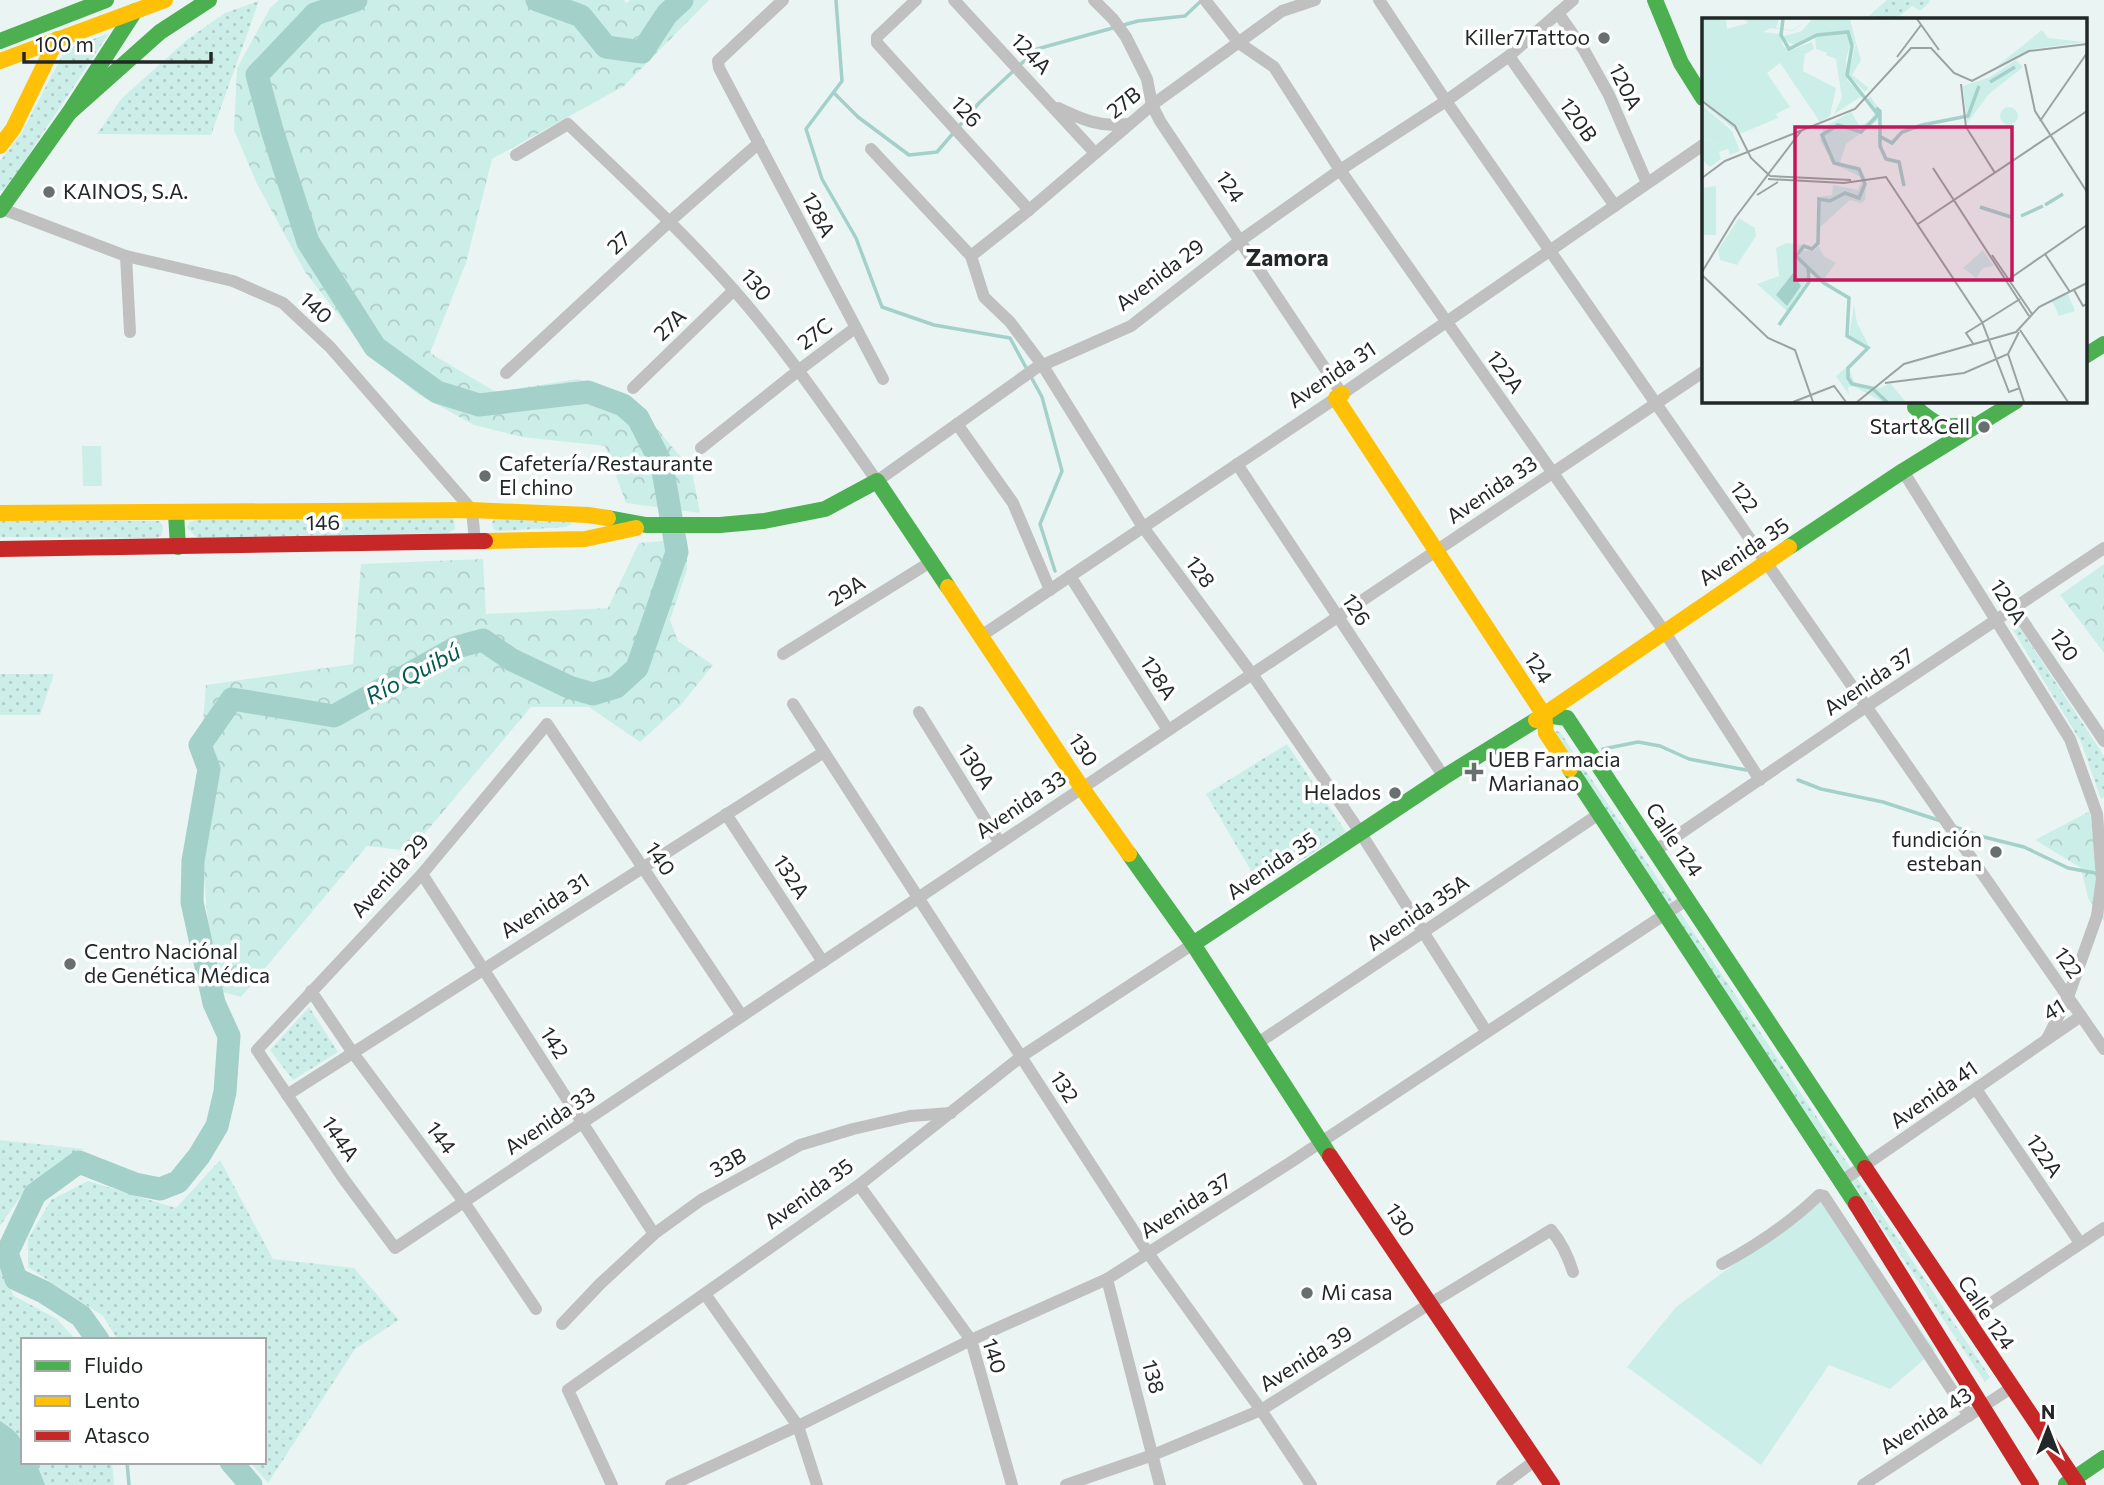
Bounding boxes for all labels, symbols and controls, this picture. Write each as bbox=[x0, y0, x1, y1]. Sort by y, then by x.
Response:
inset map bbox=[1702, 18, 2086, 402]
scale bar bbox=[24, 21, 212, 65]
place label: Killer7Tattoo bbox=[1464, 24, 1590, 49]
street label: 124A bbox=[1007, 27, 1058, 79]
marker: Killer7Tattoo bbox=[1596, 30, 1612, 46]
text: 100 m bbox=[35, 31, 94, 56]
street label: 120A bbox=[1605, 59, 1648, 114]
street label: 27B bbox=[1101, 81, 1145, 123]
street label: 126 bbox=[947, 90, 988, 132]
street label: 120B bbox=[1555, 92, 1603, 146]
street label: 124 bbox=[1212, 166, 1251, 207]
place label: KAINOS, S.A. bbox=[63, 178, 188, 203]
marker: KAINOS, S.A. bbox=[41, 184, 57, 200]
street label: 128A bbox=[797, 188, 841, 241]
street label: 27 bbox=[601, 225, 635, 259]
street label: Avenida 29 bbox=[1110, 233, 1208, 315]
district label: Zamora bbox=[1245, 243, 1329, 271]
street label: 130 bbox=[736, 263, 778, 305]
street label: 140 bbox=[296, 286, 338, 328]
street label: 27A bbox=[648, 303, 690, 345]
street label: 27C bbox=[792, 312, 836, 354]
street label: Avenida 31 bbox=[1282, 335, 1380, 412]
street label: 122A bbox=[1482, 345, 1530, 397]
place label: Start&Cell bbox=[1870, 413, 1970, 438]
marker: Start&Cell bbox=[1976, 419, 1992, 435]
street label: Avenida 33 bbox=[1441, 449, 1541, 528]
place label: Cafetería/Restaurante El chino bbox=[499, 450, 713, 499]
marker: Cafetería/Restaurante El chino bbox=[477, 468, 493, 484]
street label: 122 bbox=[1726, 476, 1765, 517]
street label: 146 bbox=[306, 509, 340, 534]
street label: Avenida 35 bbox=[1693, 511, 1793, 590]
street label: 128 bbox=[1181, 550, 1221, 592]
street label: 29A bbox=[823, 569, 869, 610]
street label: 120A bbox=[1986, 574, 2033, 628]
street label: 126 bbox=[1338, 588, 1377, 630]
street label: 120 bbox=[2045, 623, 2085, 665]
water label: Río Quibú bbox=[360, 636, 465, 710]
street label: Avenida 37 bbox=[1819, 642, 1918, 720]
street label: 124 bbox=[1520, 647, 1559, 688]
street label: 128A bbox=[1136, 651, 1183, 704]
street label: 130 bbox=[1064, 728, 1104, 771]
street label: 130A bbox=[954, 739, 1001, 793]
place label: UEB Farmacia Marianao bbox=[1488, 746, 1620, 795]
street label: Avenida 33 bbox=[970, 764, 1070, 843]
marker: UEB Farmacia Marianao bbox=[1466, 764, 1482, 780]
place label: Helados bbox=[1304, 779, 1381, 804]
marker: Helados bbox=[1387, 785, 1403, 801]
street label: Calle 124 bbox=[1641, 797, 1709, 881]
street label: Avenida 35 bbox=[1221, 825, 1321, 904]
place label: fundición esteban bbox=[1892, 826, 1982, 875]
street label: Avenida 29 bbox=[345, 828, 433, 922]
street label: 140 bbox=[641, 837, 681, 880]
marker: fundición esteban bbox=[1988, 844, 2004, 860]
street label: 132A bbox=[769, 850, 816, 903]
street label: Avenida 31 bbox=[495, 867, 593, 943]
street label: Avenida 35A bbox=[1361, 868, 1473, 955]
place label: Centro Naciónal de Genética Médica bbox=[84, 938, 270, 987]
street label: 122 bbox=[2050, 942, 2089, 983]
marker: Centro Naciónal de Genética Médica bbox=[62, 956, 78, 972]
street label: 41 bbox=[2038, 993, 2069, 1025]
street label: 142 bbox=[536, 1022, 575, 1063]
street label: Avenida 41 bbox=[1885, 1055, 1982, 1133]
street label: 132 bbox=[1046, 1066, 1085, 1107]
street label: Avenida 33 bbox=[499, 1080, 599, 1159]
street label: 144A bbox=[317, 1111, 365, 1165]
street label: 144 bbox=[422, 1116, 463, 1159]
street label: 122A bbox=[2022, 1129, 2069, 1182]
street label: 33B bbox=[705, 1142, 750, 1182]
street label: Avenida 35 bbox=[759, 1152, 857, 1233]
street label: Avenida 37 bbox=[1135, 1167, 1235, 1243]
street label: 130 bbox=[1381, 1198, 1421, 1241]
street label: Calle 124 bbox=[1953, 1270, 2021, 1354]
place label: Mi casa bbox=[1321, 1279, 1392, 1304]
marker: Mi casa bbox=[1299, 1285, 1315, 1301]
street label: Avenida 39 bbox=[1254, 1319, 1356, 1396]
street label: 140 bbox=[978, 1335, 1013, 1376]
legend bbox=[21, 1338, 266, 1464]
text: Fluido bbox=[84, 1352, 143, 1377]
street label: 138 bbox=[1138, 1357, 1171, 1396]
street label: Avenida 43 bbox=[1875, 1381, 1976, 1459]
text: Lento bbox=[84, 1387, 140, 1412]
north arrow bbox=[2013, 1394, 2083, 1464]
text: N bbox=[2041, 1400, 2055, 1423]
text: Atasco bbox=[84, 1422, 150, 1447]

